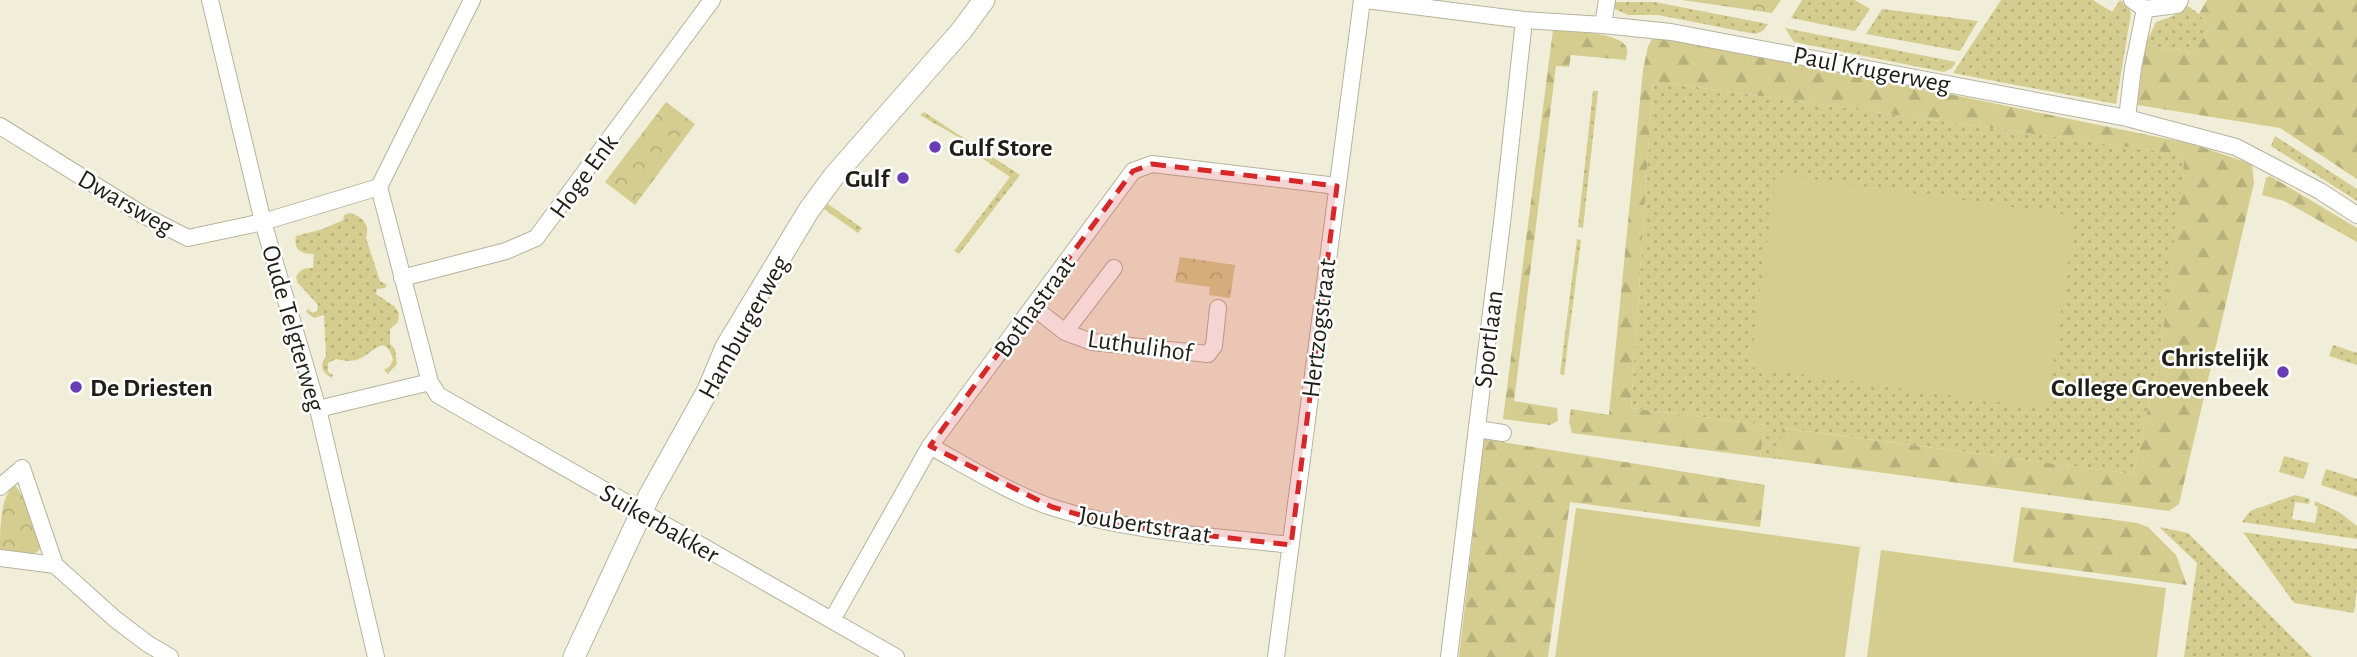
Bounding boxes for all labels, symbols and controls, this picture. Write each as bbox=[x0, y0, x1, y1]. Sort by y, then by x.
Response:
street label: Paul Krugerweg bbox=[1791, 42, 1953, 98]
street label: Hoge Enk bbox=[545, 130, 623, 223]
place label: Gulf Store bbox=[949, 135, 1053, 161]
marker: Gulf Store bbox=[927, 139, 943, 155]
street label: Dwarsweg bbox=[73, 165, 178, 241]
place label: Gulf bbox=[845, 166, 891, 192]
marker: Gulf bbox=[895, 170, 911, 186]
street label: Oude Telgterweg bbox=[257, 242, 329, 415]
street label: Hamburgerweg bbox=[694, 251, 794, 404]
street label: Bothastraat bbox=[989, 251, 1080, 362]
street label: Hertzogstraat bbox=[1298, 257, 1340, 399]
street label: Sportlaan bbox=[1470, 289, 1508, 389]
street label: Luthulihof bbox=[1086, 326, 1196, 366]
place label: Christelijk College Groevenbeek bbox=[2051, 345, 2269, 401]
marker: Christelijk College Groevenbeek bbox=[2275, 364, 2291, 380]
place label: De Driesten bbox=[90, 375, 213, 401]
marker: De Driesten bbox=[68, 379, 84, 395]
street label: Suikerbakker bbox=[596, 479, 724, 569]
street label: Joubertstraat bbox=[1077, 502, 1213, 548]

